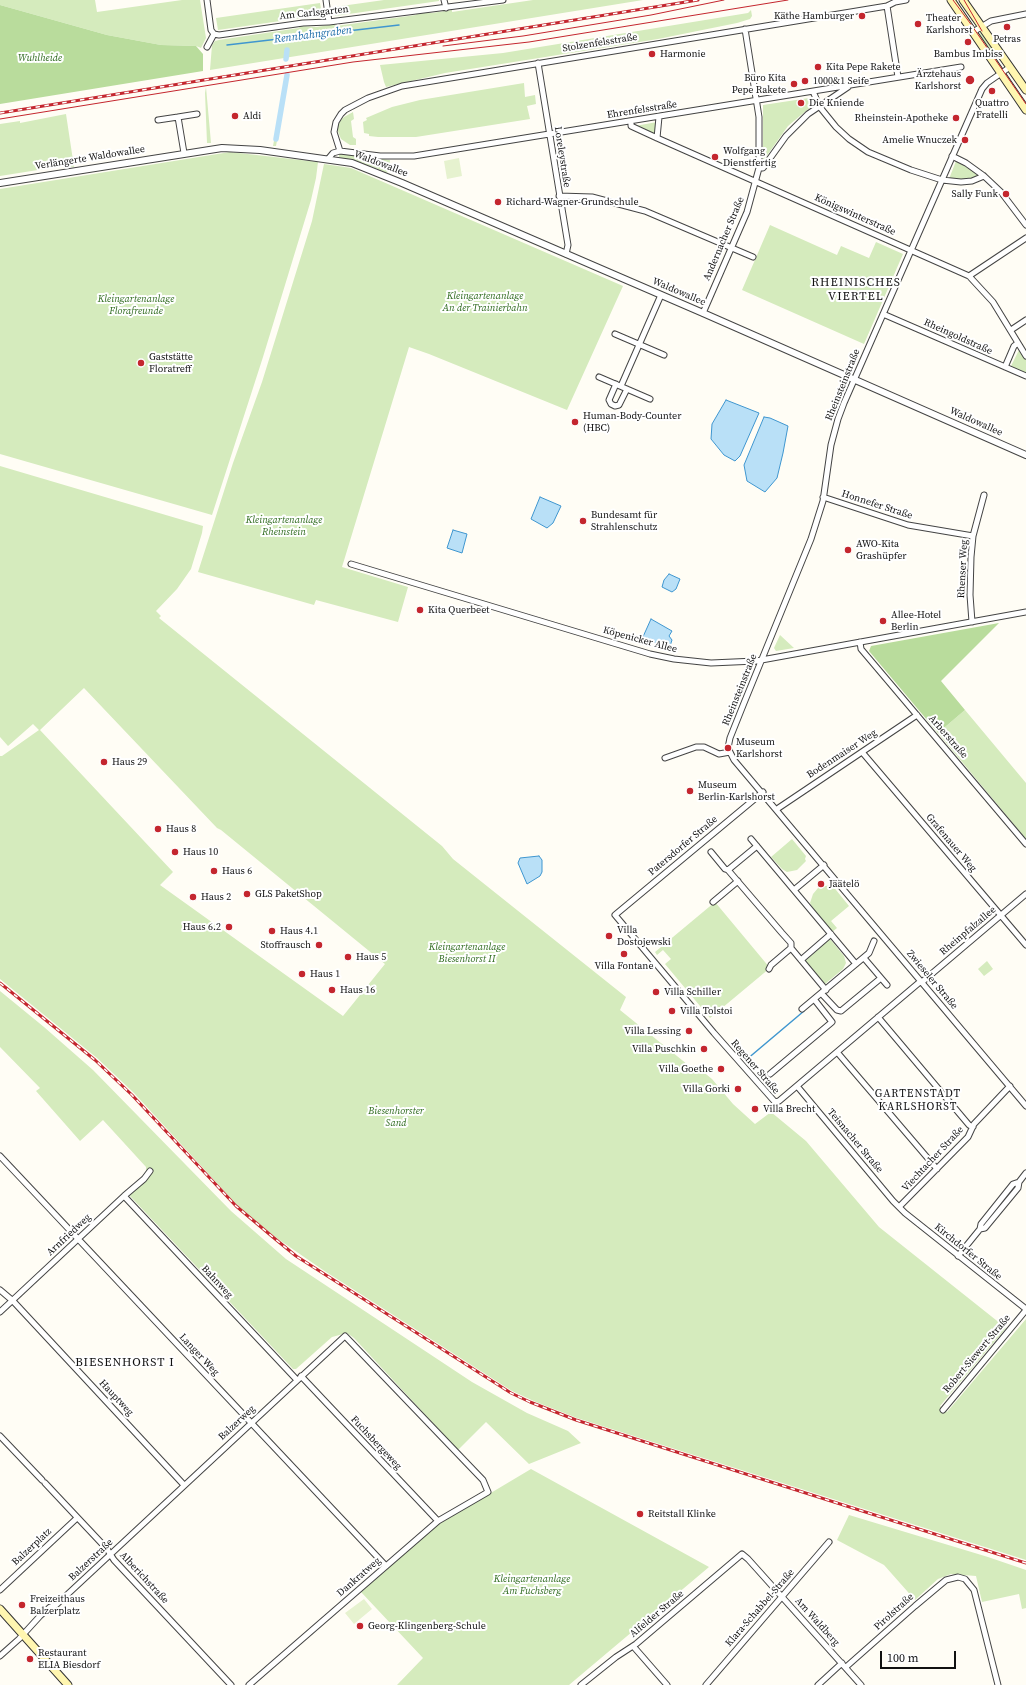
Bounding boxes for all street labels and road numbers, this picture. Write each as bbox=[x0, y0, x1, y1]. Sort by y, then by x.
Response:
street label: Am Carlsgarten bbox=[279, 3, 349, 23]
street label: Stolzenfelsstraße bbox=[562, 31, 638, 55]
street label: Ehrenfelsstraße bbox=[606, 99, 678, 121]
street label: Loreleystraße bbox=[551, 126, 573, 188]
street label: Verlängerte Waldowallee bbox=[34, 143, 146, 173]
street label: Waldowallee bbox=[352, 148, 410, 180]
street label: Königswinterstraße bbox=[813, 192, 897, 238]
street label: Andernacher Straße bbox=[701, 195, 747, 283]
street label: Waldowallee bbox=[650, 275, 708, 309]
street label: Rheingoldstraße bbox=[922, 317, 994, 357]
street label: Rheinsteinstraße bbox=[823, 347, 863, 423]
street label: Waldowallee bbox=[948, 405, 1004, 439]
street label: Honnefer Straße bbox=[840, 488, 914, 522]
street label: Rhenser Weg bbox=[955, 539, 971, 599]
street label: Köpenicker Allee bbox=[602, 624, 678, 656]
street label: Rheinsteinstraße bbox=[720, 652, 760, 728]
street label: Arberstraße bbox=[926, 713, 970, 761]
street label: Bodenmaiser Weg bbox=[805, 727, 879, 781]
street label: Grafenauer Weg bbox=[923, 811, 979, 875]
street label: Patersdorfer Straße bbox=[646, 814, 720, 878]
street label: Rheinpfalzallee bbox=[937, 904, 999, 958]
street label: Zwieseler Straße bbox=[904, 948, 960, 1012]
street label: Regener Straße bbox=[728, 1037, 782, 1097]
street label: Teisnacher Straße bbox=[825, 1107, 885, 1175]
street label: Viechtacher Straße bbox=[900, 1124, 966, 1194]
street label: Arnfriedweg bbox=[44, 1211, 94, 1259]
street label: Kirchdorfer Straße bbox=[932, 1221, 1004, 1283]
street label: Bahnweg bbox=[199, 1263, 235, 1301]
street label: Robert-Siewert-Straße bbox=[941, 1312, 1013, 1396]
street label: Langer Weg bbox=[177, 1332, 221, 1378]
street label: Hauptweg bbox=[96, 1377, 136, 1419]
street label: Balzerweg bbox=[216, 1403, 258, 1443]
street label: Fuchsbergeweg bbox=[348, 1414, 404, 1472]
street label: Balzerplatz bbox=[10, 1526, 54, 1568]
street label: Balzerstraße bbox=[66, 1537, 116, 1583]
street label: Alberichstraße bbox=[117, 1550, 171, 1606]
street label: Dankratweg bbox=[335, 1555, 383, 1599]
street label: Klara-Schabbel-Straße bbox=[723, 1567, 797, 1649]
street label: Alfelder Straße bbox=[628, 1588, 686, 1640]
street label: Pirolstraße bbox=[872, 1591, 916, 1633]
street label: Am Waldberg bbox=[792, 1595, 842, 1649]

